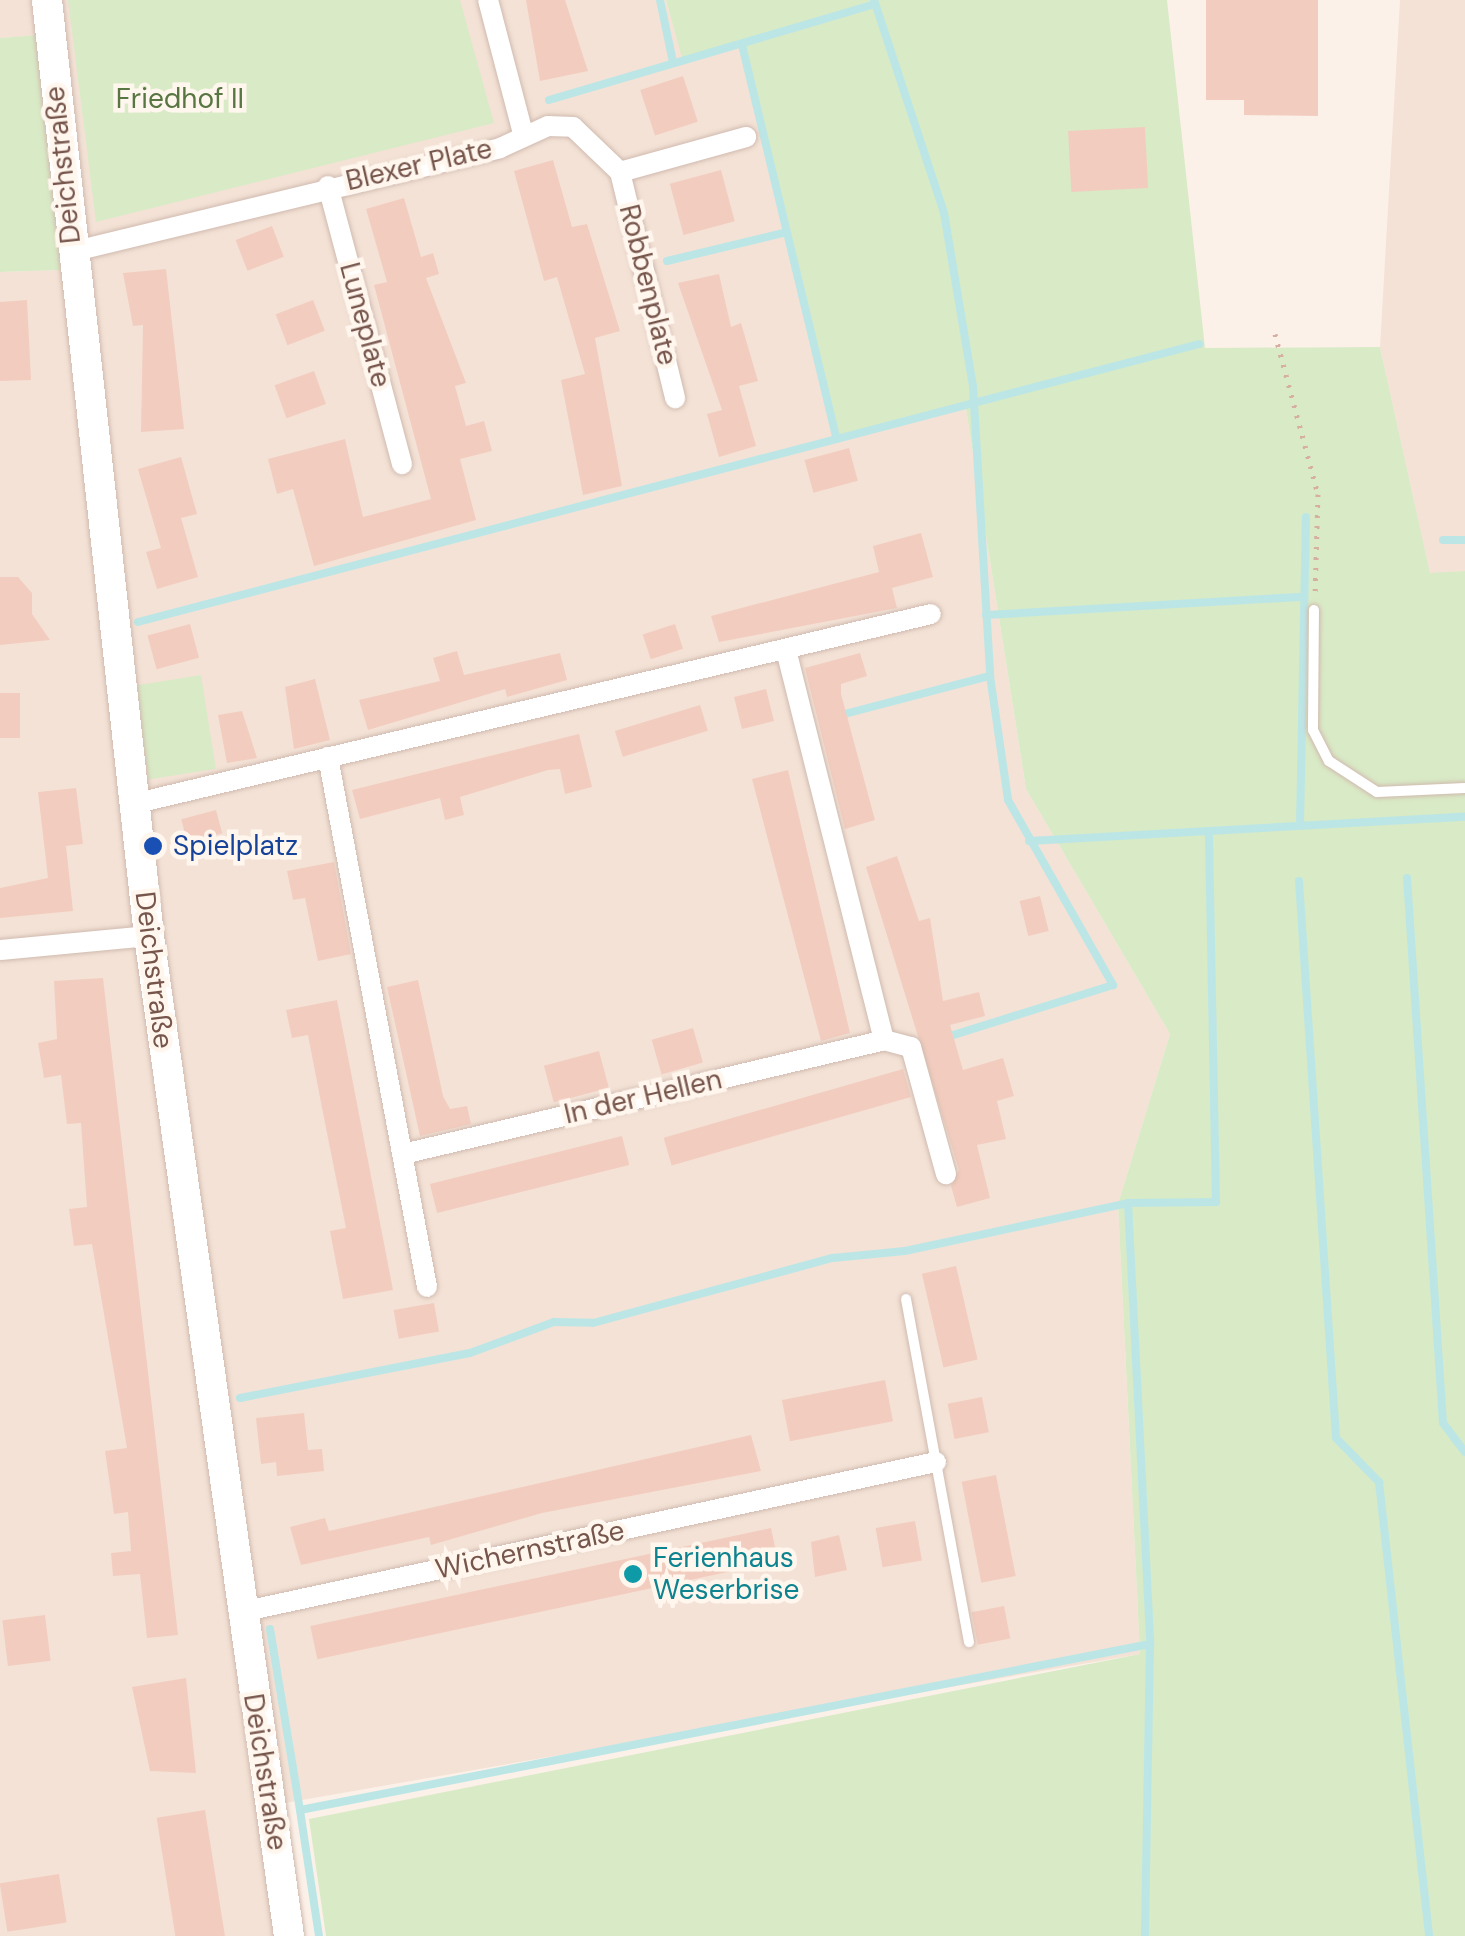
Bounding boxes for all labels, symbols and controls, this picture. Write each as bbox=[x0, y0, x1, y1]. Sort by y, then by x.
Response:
park label: Friedhof II bbox=[116, 82, 244, 116]
street label: Deichstraße bbox=[38, 85, 88, 245]
street label: Blexer Plate bbox=[343, 132, 495, 198]
street label: Robbenplate bbox=[612, 201, 684, 369]
street label: Luneplate bbox=[332, 259, 398, 391]
place label: Spielplatz bbox=[173, 829, 298, 863]
marker: Spielplatz bbox=[142, 835, 164, 857]
street label: Deichstraße bbox=[128, 890, 180, 1050]
street label: In der Hellen bbox=[561, 1063, 725, 1131]
street label: Wichernstraße bbox=[432, 1514, 628, 1586]
place label: Ferienhaus Weserbrise bbox=[653, 1541, 799, 1607]
marker: Ferienhaus Weserbrise bbox=[622, 1563, 644, 1585]
street label: Deichstraße bbox=[236, 1691, 294, 1853]

